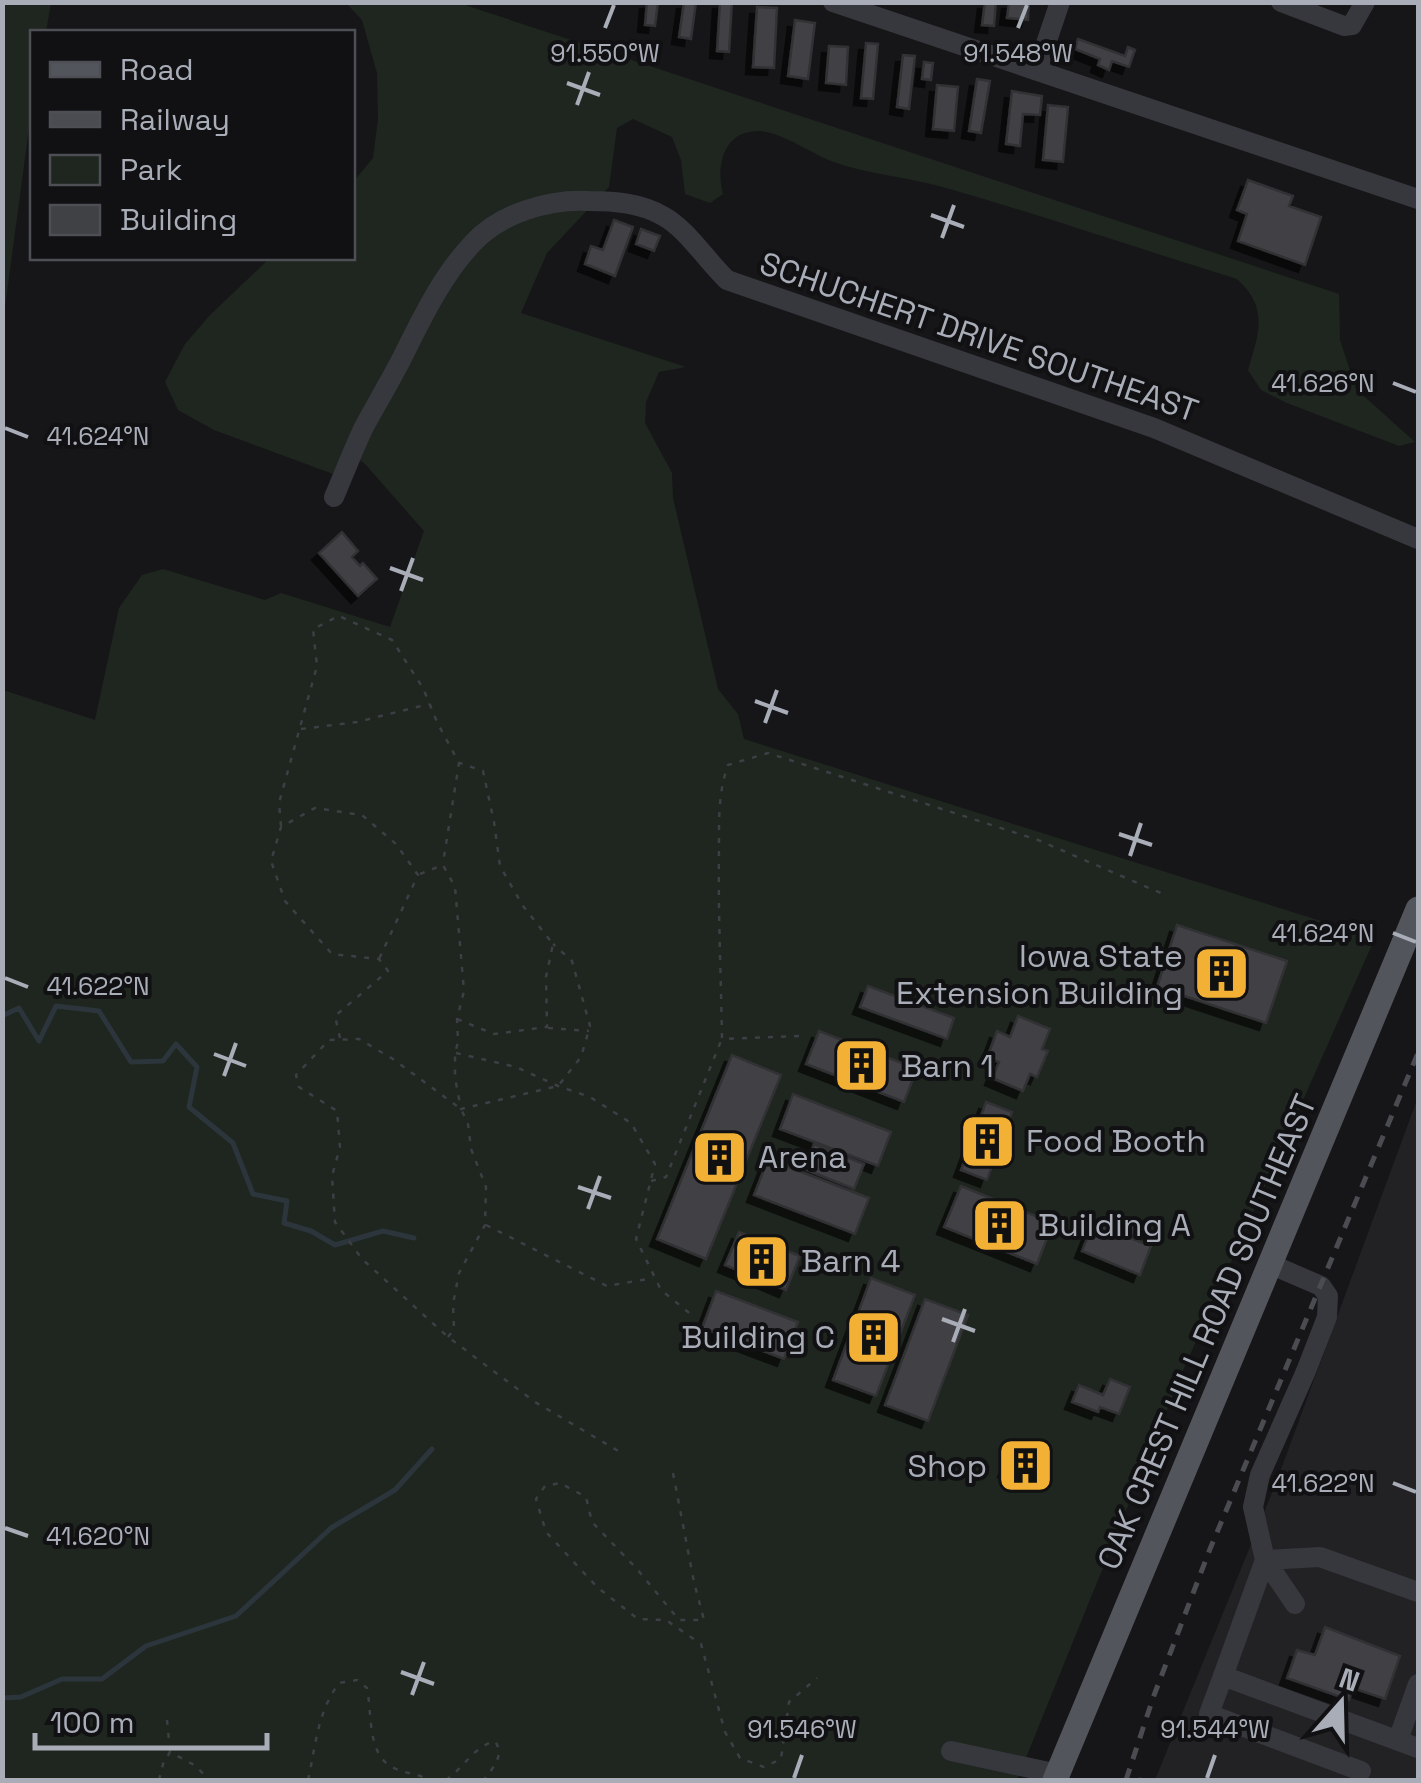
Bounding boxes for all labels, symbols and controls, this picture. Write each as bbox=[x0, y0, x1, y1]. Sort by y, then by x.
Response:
legend bbox=[30, 30, 355, 260]
text: 91.550°W bbox=[550, 37, 660, 69]
text: 91.548°W bbox=[963, 37, 1073, 69]
text: Road bbox=[120, 50, 194, 89]
text: Railway bbox=[120, 100, 230, 139]
text: Park bbox=[120, 150, 182, 189]
text: Building bbox=[120, 200, 237, 239]
street label: SCHUCHERT DRIVE SOUTHEAST bbox=[755, 243, 1203, 431]
text: 41.626°N bbox=[1271, 367, 1375, 399]
text: 41.624°N bbox=[47, 420, 149, 452]
text: 41.624°N bbox=[1272, 917, 1374, 949]
place label: Iowa State Extension Building bbox=[896, 936, 1183, 1013]
building icon: Iowa State Extension Building bbox=[1192, 944, 1252, 1004]
text: 41.622°N bbox=[46, 970, 150, 1002]
building icon: Barn 1 bbox=[832, 1036, 892, 1096]
place label: Barn 1 bbox=[901, 1046, 994, 1086]
street label: OAK CREST HILL ROAD SOUTHEAST bbox=[1088, 1088, 1326, 1576]
building icon: Food Booth bbox=[957, 1111, 1017, 1171]
place label: Food Booth bbox=[1026, 1121, 1206, 1161]
building icon: Arena bbox=[689, 1127, 749, 1187]
place label: Arena bbox=[758, 1137, 847, 1177]
building icon: Building A bbox=[969, 1195, 1029, 1255]
place label: Building A bbox=[1038, 1205, 1191, 1245]
building icon: Barn 4 bbox=[732, 1231, 792, 1291]
place label: Barn 4 bbox=[801, 1241, 900, 1281]
building icon: Building C bbox=[844, 1307, 904, 1367]
place label: Building C bbox=[681, 1317, 835, 1357]
building icon: Shop bbox=[996, 1436, 1056, 1496]
place label: Shop bbox=[907, 1446, 987, 1486]
text: 41.622°N bbox=[1271, 1467, 1375, 1499]
text: 41.620°N bbox=[46, 1520, 150, 1552]
north arrow bbox=[1291, 1653, 1391, 1753]
text: N bbox=[1335, 1659, 1365, 1700]
scale bar bbox=[35, 1688, 268, 1750]
text: 100 m bbox=[50, 1703, 135, 1742]
text: 91.546°W bbox=[747, 1713, 857, 1745]
text: 91.544°W bbox=[1160, 1713, 1270, 1745]

